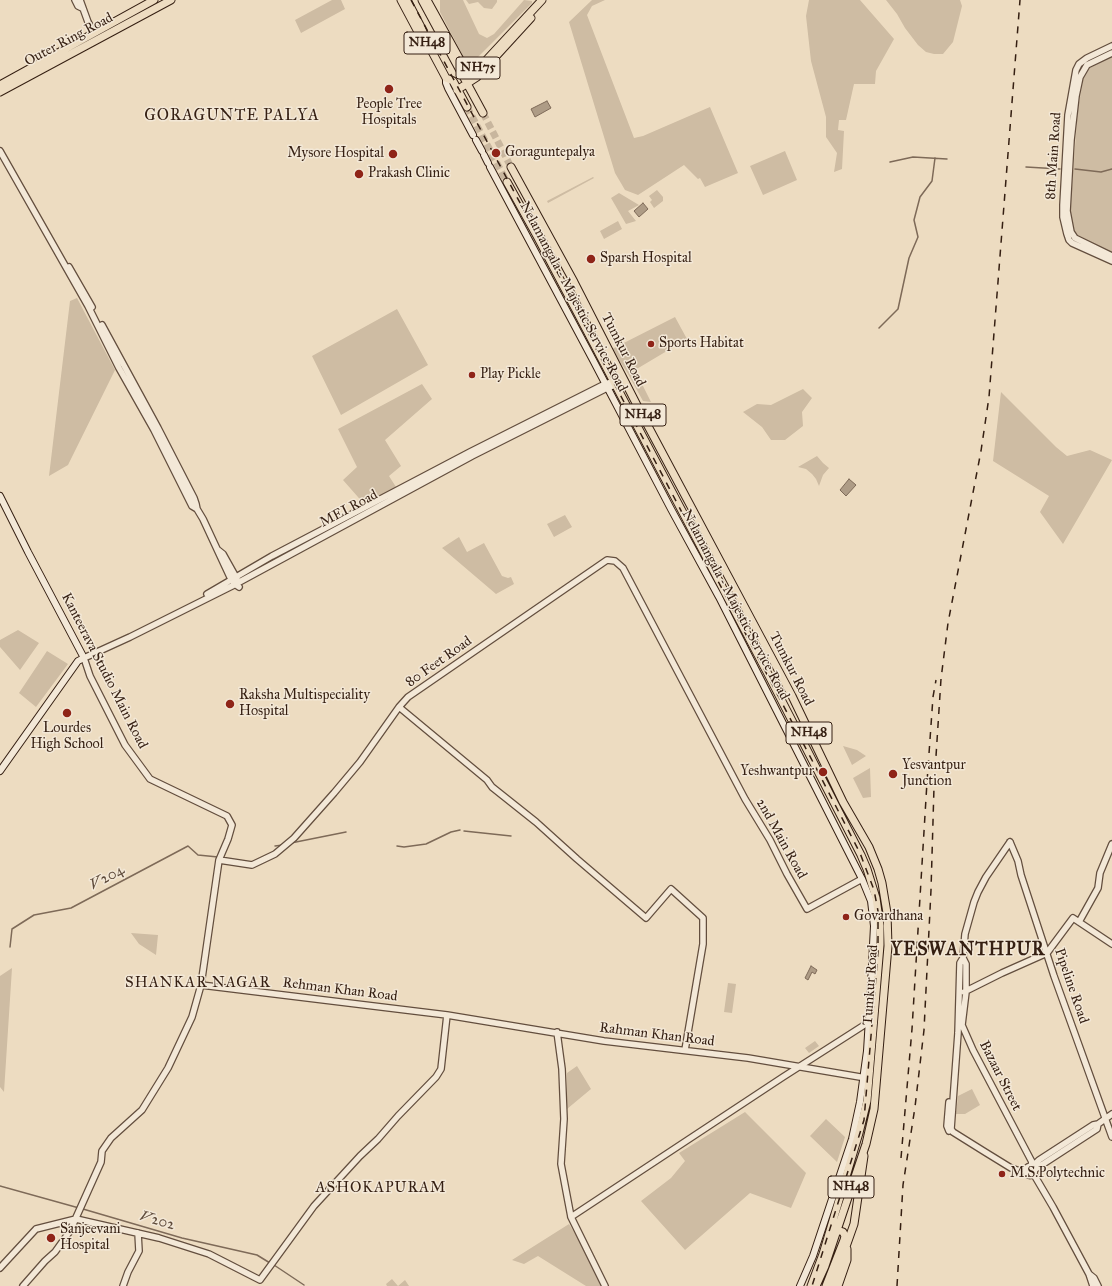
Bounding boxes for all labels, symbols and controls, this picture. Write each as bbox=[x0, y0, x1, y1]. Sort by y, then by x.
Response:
street label: Outer Ring Road bbox=[22, 10, 116, 70]
road number: NH48 bbox=[404, 32, 450, 54]
road number: NH75 bbox=[456, 57, 500, 79]
marker: People Tree Hospitals bbox=[383, 83, 395, 95]
place label: People Tree Hospitals bbox=[356, 97, 422, 130]
district label: GORAGUNTE PALYA bbox=[144, 106, 320, 126]
street label: 8th Main Road bbox=[1043, 112, 1065, 200]
place label: Goraguntepalya bbox=[505, 145, 595, 161]
place label: Mysore Hospital bbox=[287, 146, 384, 162]
marker: Goraguntepalya bbox=[490, 147, 502, 159]
marker: Mysore Hospital bbox=[387, 148, 399, 160]
place label: Prakash Clinic bbox=[368, 166, 450, 182]
marker: Prakash Clinic bbox=[353, 168, 365, 180]
street label: Nelamangala - Majestic Service Road bbox=[516, 199, 630, 395]
place label: Sparsh Hospital bbox=[600, 251, 692, 267]
marker: Sparsh Hospital bbox=[585, 253, 597, 265]
street label: Tumkur Road bbox=[597, 310, 649, 390]
place label: Sports Habitat bbox=[659, 336, 744, 352]
marker: Sports Habitat bbox=[646, 339, 656, 349]
place label: Play Pickle bbox=[480, 367, 541, 383]
marker: Play Pickle bbox=[467, 370, 477, 380]
road number: NH48 bbox=[620, 404, 666, 426]
street label: MEI Road bbox=[317, 487, 381, 531]
street label: Nelamangala - Majestic Service Road bbox=[678, 507, 792, 703]
street label: Kanteerava Studio Main Road bbox=[57, 590, 151, 752]
street label: Tumkur Road bbox=[765, 629, 817, 709]
street label: 80 Feet Road bbox=[403, 633, 475, 691]
place label: Raksha Multispeciality Hospital bbox=[239, 688, 370, 720]
marker: Raksha Multispeciality Hospital bbox=[224, 698, 236, 710]
marker: Lourdes High School bbox=[61, 707, 73, 719]
place label: Lourdes High School bbox=[30, 721, 104, 754]
road number: NH48 bbox=[786, 722, 832, 744]
place label: Yesvantpur Junction bbox=[902, 758, 966, 790]
place label: Yeshwantpur bbox=[740, 764, 814, 780]
marker: Yeshwantpur bbox=[817, 766, 829, 778]
marker: Yesvantpur Junction bbox=[887, 768, 899, 780]
street label: 2nd Main Road bbox=[752, 796, 810, 882]
water label: V204 bbox=[87, 861, 127, 895]
place label: Govardhana bbox=[854, 909, 923, 925]
marker: Govardhana bbox=[841, 912, 851, 922]
district label: YESWANTHPUR bbox=[891, 940, 1045, 962]
street label: Tumkur Road bbox=[860, 944, 882, 1026]
street label: Pipeline Road bbox=[1050, 946, 1092, 1026]
district label: SHANKAR NAGAR bbox=[125, 974, 271, 992]
street label: Rehman Khan Road bbox=[282, 975, 398, 1005]
street label: Rahman Khan Road bbox=[598, 1020, 716, 1050]
street label: Bazaar Street bbox=[975, 1038, 1025, 1114]
place label: M.S.Polytechnic bbox=[1010, 1166, 1105, 1182]
marker: M.S.Polytechnic bbox=[997, 1169, 1007, 1179]
road number: NH48 bbox=[828, 1176, 874, 1198]
district label: ASHOKAPURAM bbox=[315, 1179, 447, 1197]
water label: V202 bbox=[137, 1207, 177, 1235]
place label: Sanjeevani Hospital bbox=[60, 1222, 121, 1254]
marker: Sanjeevani Hospital bbox=[45, 1232, 57, 1244]

